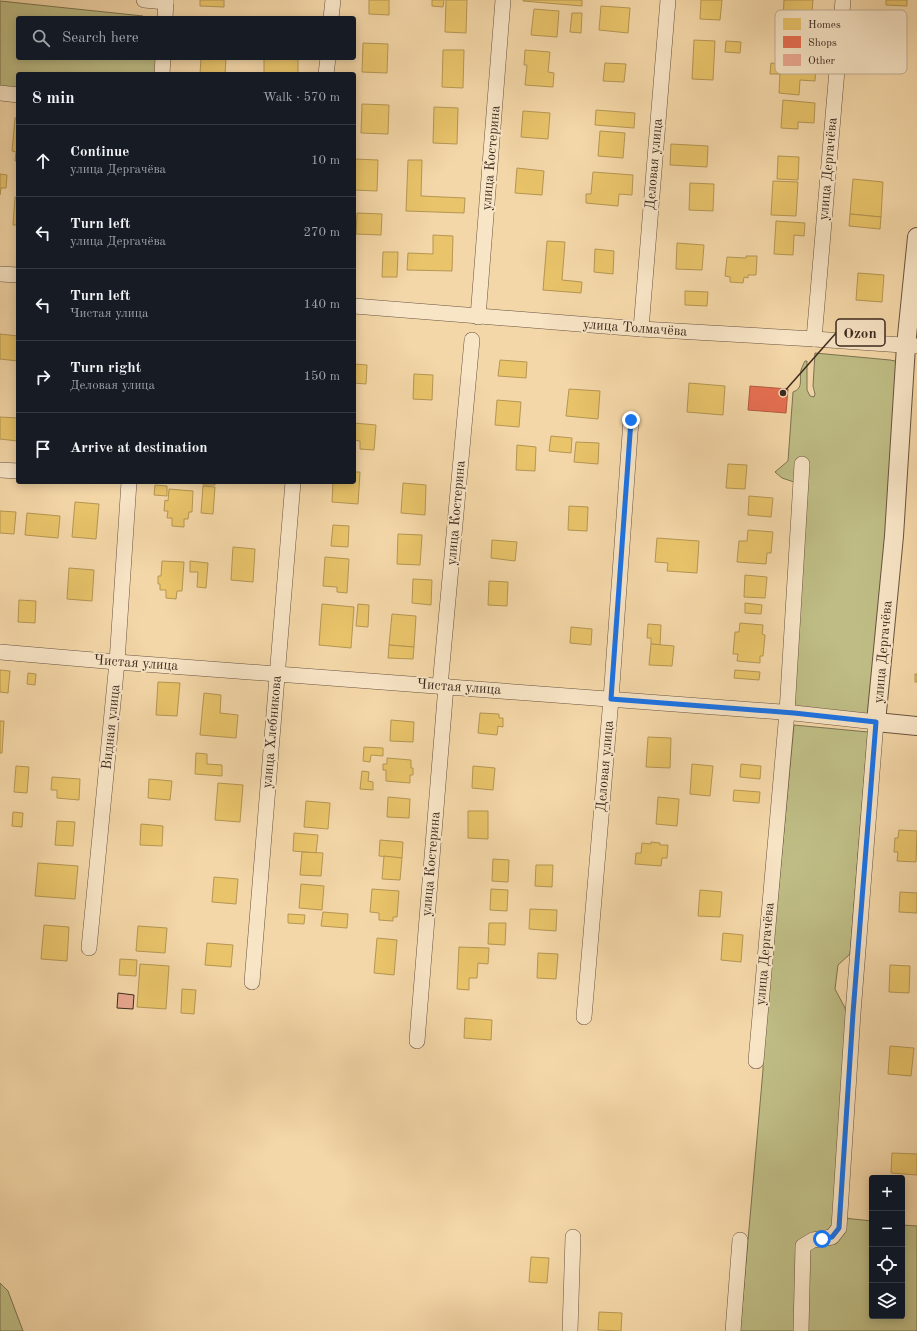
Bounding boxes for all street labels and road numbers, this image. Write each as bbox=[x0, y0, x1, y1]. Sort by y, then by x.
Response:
street label: улица Костерина bbox=[479, 105, 503, 211]
street label: улица Дергачёва bbox=[817, 117, 839, 221]
street label: Деловая улица bbox=[643, 118, 665, 210]
street label: улица Толмачёва bbox=[582, 317, 688, 339]
street label: улица Костерина bbox=[444, 460, 468, 566]
street label: улица Дергачёва bbox=[872, 600, 894, 704]
street label: Чистая улица bbox=[93, 653, 179, 673]
street label: улица Хлебникова bbox=[260, 675, 284, 789]
street label: Чистая улица bbox=[416, 677, 502, 697]
street label: Видная улица bbox=[100, 684, 122, 770]
street label: Деловая улица bbox=[594, 720, 616, 812]
street label: улица Костерина bbox=[419, 811, 443, 917]
street label: улица Дергачёва bbox=[754, 902, 776, 1006]

